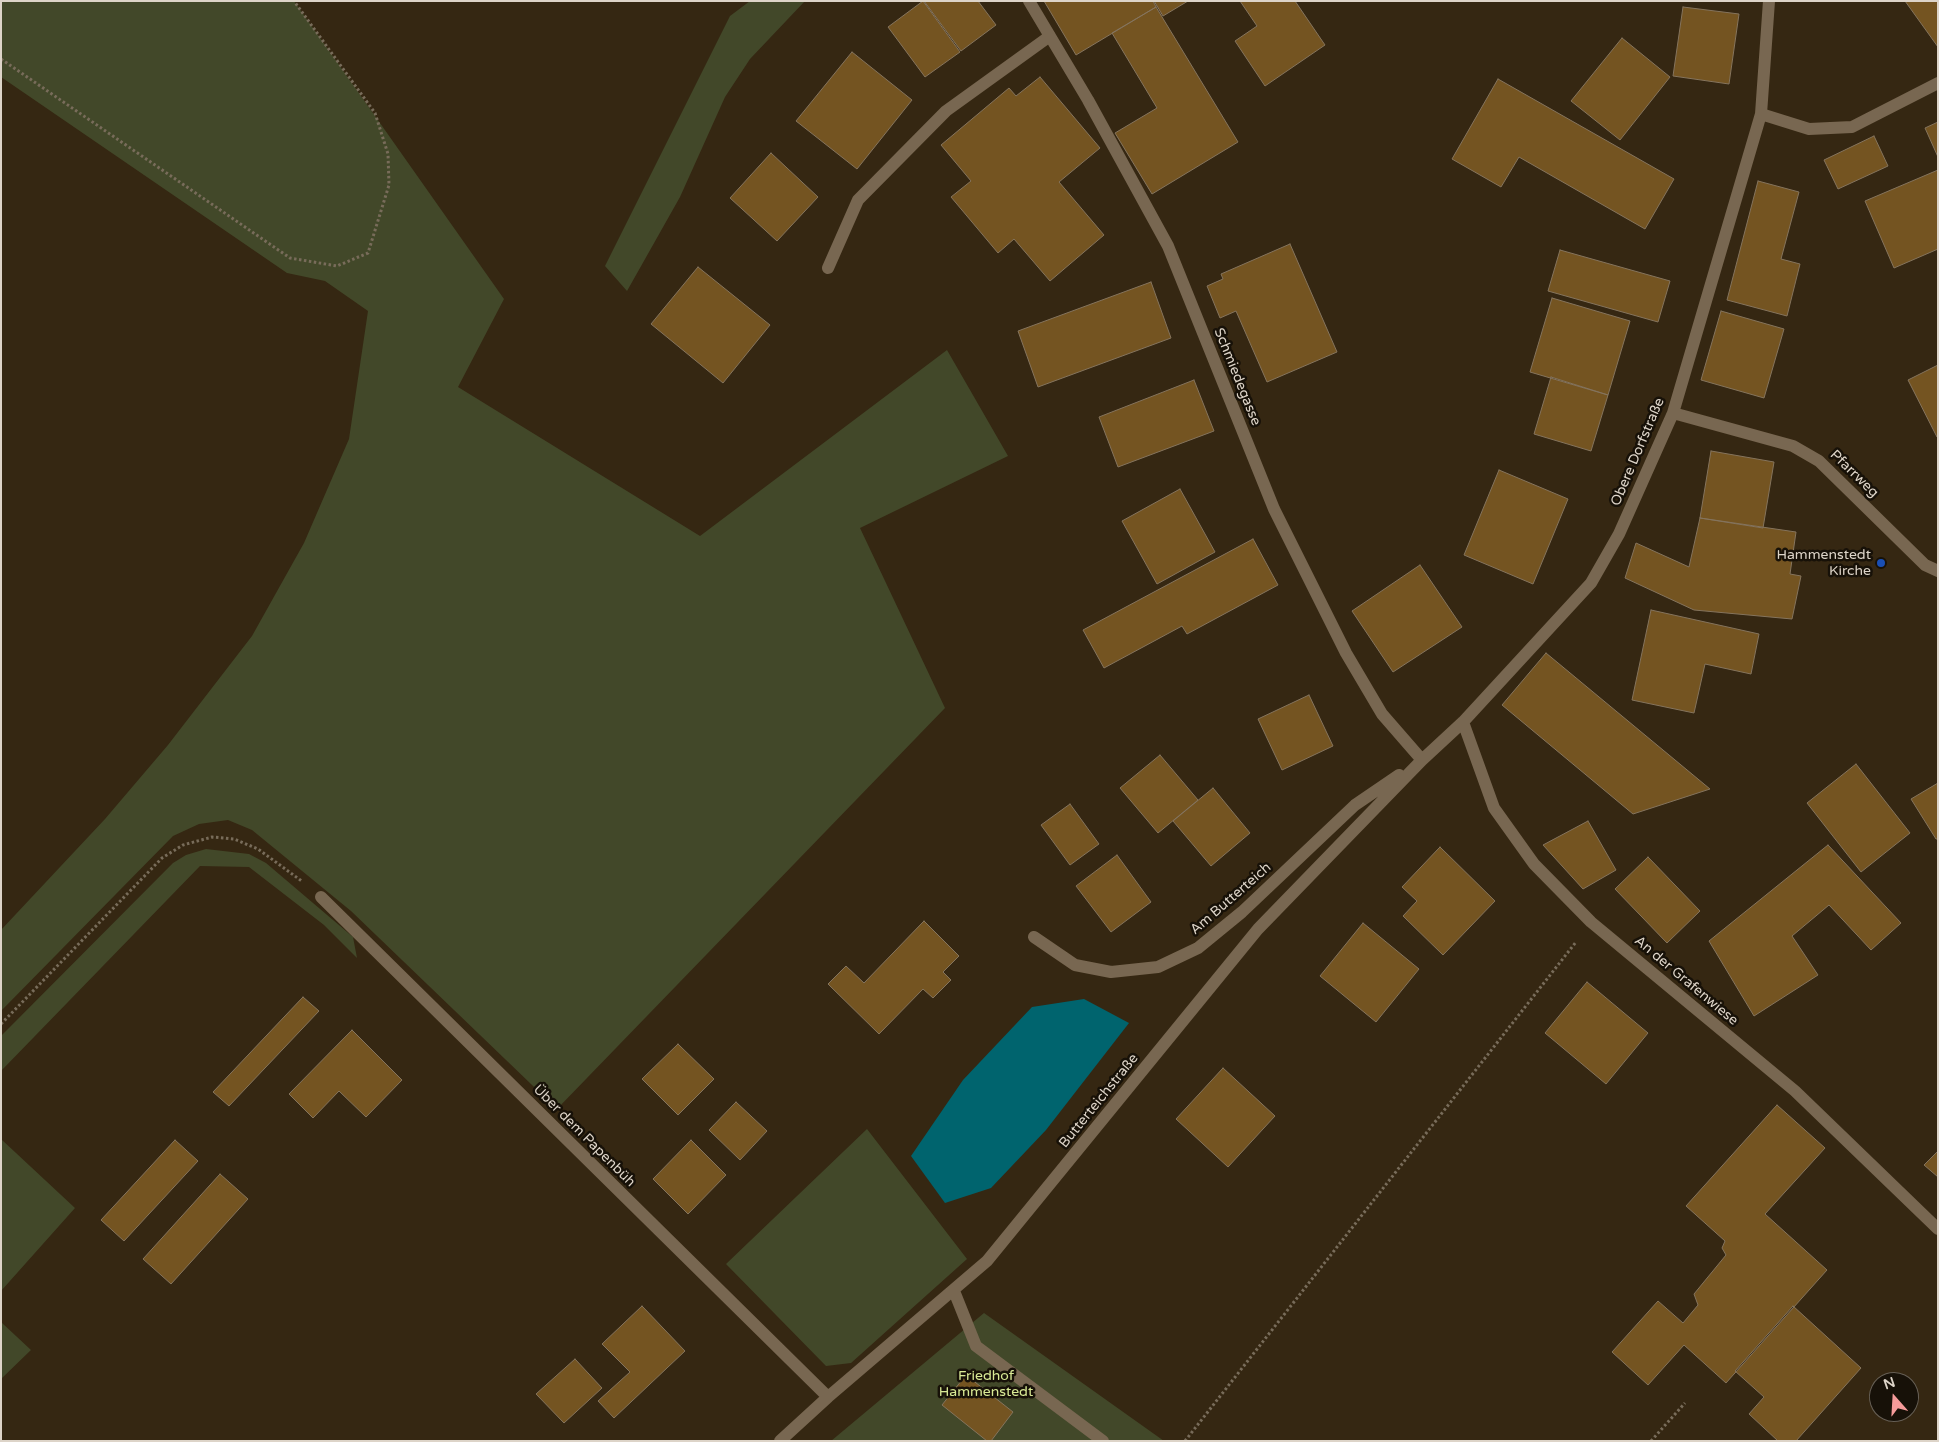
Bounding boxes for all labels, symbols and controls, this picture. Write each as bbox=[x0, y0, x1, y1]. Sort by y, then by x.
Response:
street label: Schmiedegasse bbox=[1210, 326, 1264, 428]
street label: Obere Dorfstraße bbox=[1608, 395, 1668, 509]
street label: Pfarrweg bbox=[1826, 447, 1882, 501]
place label: Hammenstedt Kirche bbox=[1776, 547, 1871, 580]
marker: Hammenstedt Kirche bbox=[1875, 557, 1887, 569]
street label: Am Butterteich bbox=[1187, 859, 1275, 939]
street label: An der Grafenwiese bbox=[1631, 933, 1741, 1029]
street label: Butterteichstraße bbox=[1056, 1051, 1142, 1151]
street label: Über dem Papenbüh bbox=[529, 1081, 639, 1191]
park label: Friedhof Hammenstedt bbox=[939, 1368, 1033, 1400]
north arrow bbox=[1869, 1372, 1919, 1422]
text: N bbox=[1881, 1373, 1897, 1393]

